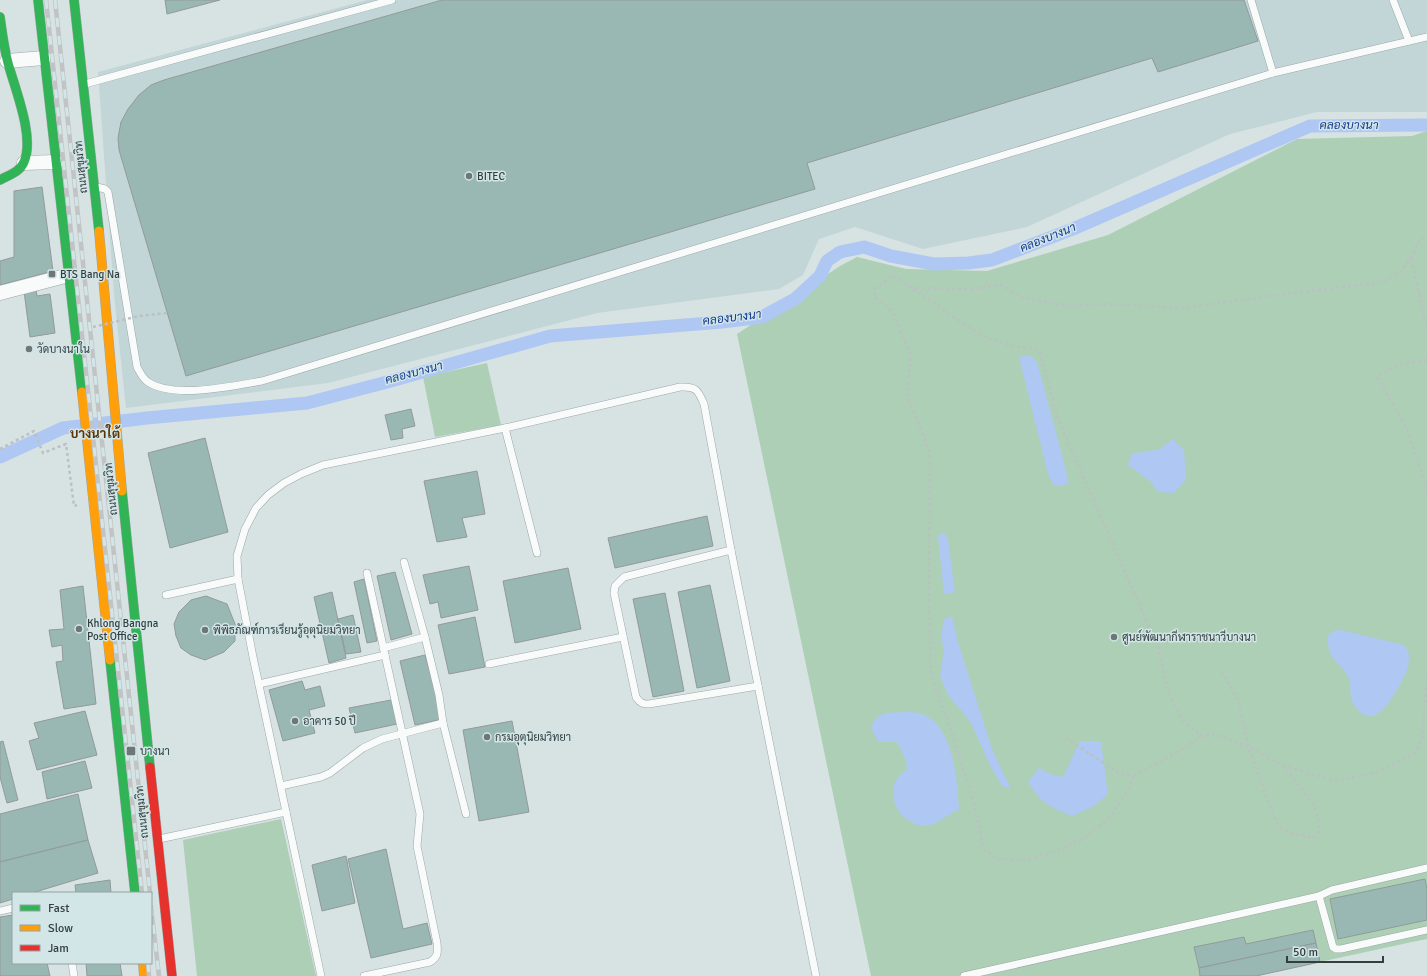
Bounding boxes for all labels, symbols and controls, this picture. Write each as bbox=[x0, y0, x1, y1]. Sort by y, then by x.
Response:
water label: คลองบางนา bbox=[1319, 118, 1379, 133]
street label: ถนนสุขุมวิท bbox=[72, 140, 92, 194]
place label: BITEC bbox=[477, 170, 505, 183]
marker: BITEC bbox=[464, 171, 474, 181]
water label: คลองบางนา bbox=[1018, 220, 1078, 256]
place label: BTS Bang Na bbox=[60, 268, 120, 281]
marker: BTS Bang Na bbox=[47, 269, 57, 279]
water label: คลองบางนา bbox=[702, 307, 762, 329]
place label: วัดบางนาใน bbox=[37, 341, 90, 356]
marker: วัดบางนาใน bbox=[24, 344, 34, 354]
water label: คลองบางนา bbox=[383, 358, 445, 388]
district label: บางนาใต้ bbox=[70, 424, 121, 442]
street label: ถนนสุขุมวิท bbox=[102, 462, 122, 516]
place label: Khlong Bangna Post Office bbox=[87, 617, 159, 643]
place label: พิพิธภัณฑ์การเรียนรู้อุตุนิยมวิทยา bbox=[213, 622, 361, 639]
marker: Khlong Bangna Post Office bbox=[74, 624, 84, 634]
marker: พิพิธภัณฑ์การเรียนรู้อุตุนิยมวิทยา bbox=[200, 625, 210, 635]
place label: ศูนย์พัฒนากีฬาราชนาวีบางนา bbox=[1122, 629, 1256, 645]
marker: ศูนย์พัฒนากีฬาราชนาวีบางนา bbox=[1109, 632, 1119, 642]
place label: อาคาร 50 ปี bbox=[303, 714, 356, 728]
marker: อาคาร 50 ปี bbox=[290, 716, 300, 726]
place label: กรมอุตุนิยมวิทยา bbox=[495, 731, 571, 746]
marker: กรมอุตุนิยมวิทยา bbox=[482, 732, 492, 742]
marker: บางนา bbox=[125, 745, 137, 757]
place label: บางนา bbox=[140, 745, 170, 758]
street label: ถนนสุขุมวิท bbox=[133, 785, 153, 839]
legend bbox=[12, 892, 152, 964]
text: Fast bbox=[48, 901, 69, 916]
text: Slow bbox=[48, 921, 73, 936]
scale bar bbox=[1287, 938, 1383, 964]
text: Jam bbox=[48, 941, 69, 956]
text: 50 m bbox=[1293, 945, 1318, 960]

